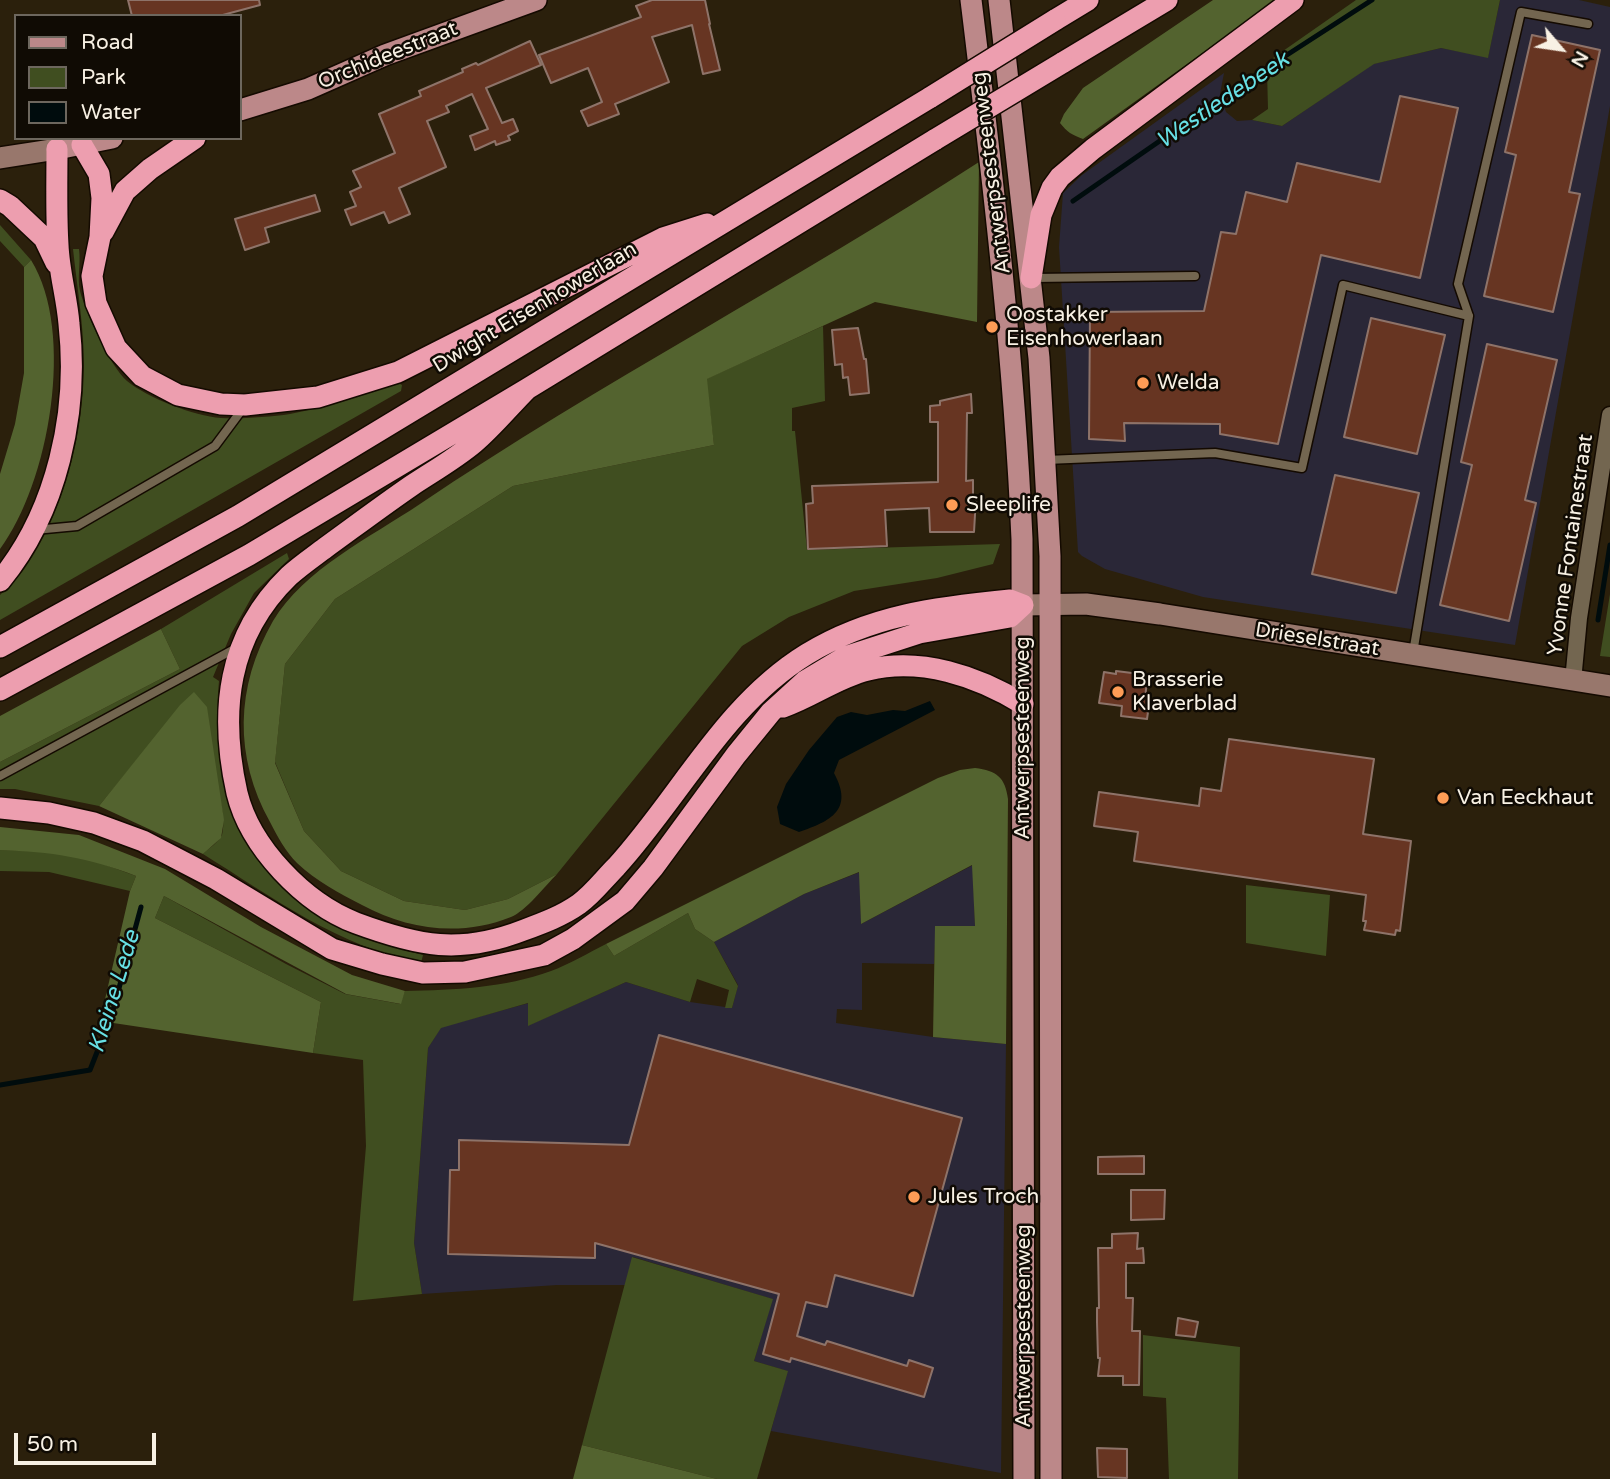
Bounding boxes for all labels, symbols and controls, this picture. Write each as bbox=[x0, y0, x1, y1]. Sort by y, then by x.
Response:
legend bbox=[14, 14, 242, 140]
north arrow bbox=[1526, 14, 1596, 84]
street label: Orchideestraat bbox=[315, 17, 461, 95]
text: Road bbox=[81, 30, 134, 55]
water label: Westledebeek bbox=[1151, 46, 1295, 156]
text: N bbox=[1566, 47, 1593, 71]
text: Park bbox=[81, 65, 126, 90]
street label: Antwerpsesteenweg bbox=[967, 70, 1017, 276]
text: Water bbox=[81, 100, 141, 125]
street label: Dwight Eisenhowerlaan bbox=[428, 237, 642, 379]
place label: Oostakker Eisenhowerlaan bbox=[1006, 302, 1163, 352]
marker: Oostakker Eisenhowerlaan bbox=[984, 319, 1000, 335]
place label: Welda bbox=[1157, 370, 1219, 396]
marker: Welda bbox=[1135, 375, 1151, 391]
street label: Yvonne Fontainestraat bbox=[1543, 432, 1599, 658]
place label: Sleeplife bbox=[966, 492, 1051, 518]
marker: Sleeplife bbox=[944, 497, 960, 513]
street label: Drieselstraat bbox=[1253, 618, 1381, 662]
street label: Antwerpsesteenweg bbox=[1010, 636, 1036, 840]
place label: Brasserie Klaverblad bbox=[1132, 667, 1237, 717]
marker: Brasserie Klaverblad bbox=[1110, 684, 1126, 700]
place label: Van Eeckhaut bbox=[1457, 785, 1593, 811]
marker: Van Eeckhaut bbox=[1435, 790, 1451, 806]
water label: Kleine Lede bbox=[83, 927, 147, 1057]
place label: Jules Troch bbox=[928, 1184, 1039, 1210]
marker: Jules Troch bbox=[906, 1189, 922, 1205]
street label: Antwerpsesteenweg bbox=[1011, 1224, 1037, 1428]
scale bar bbox=[18, 1420, 159, 1464]
text: 50 m bbox=[27, 1432, 78, 1457]

